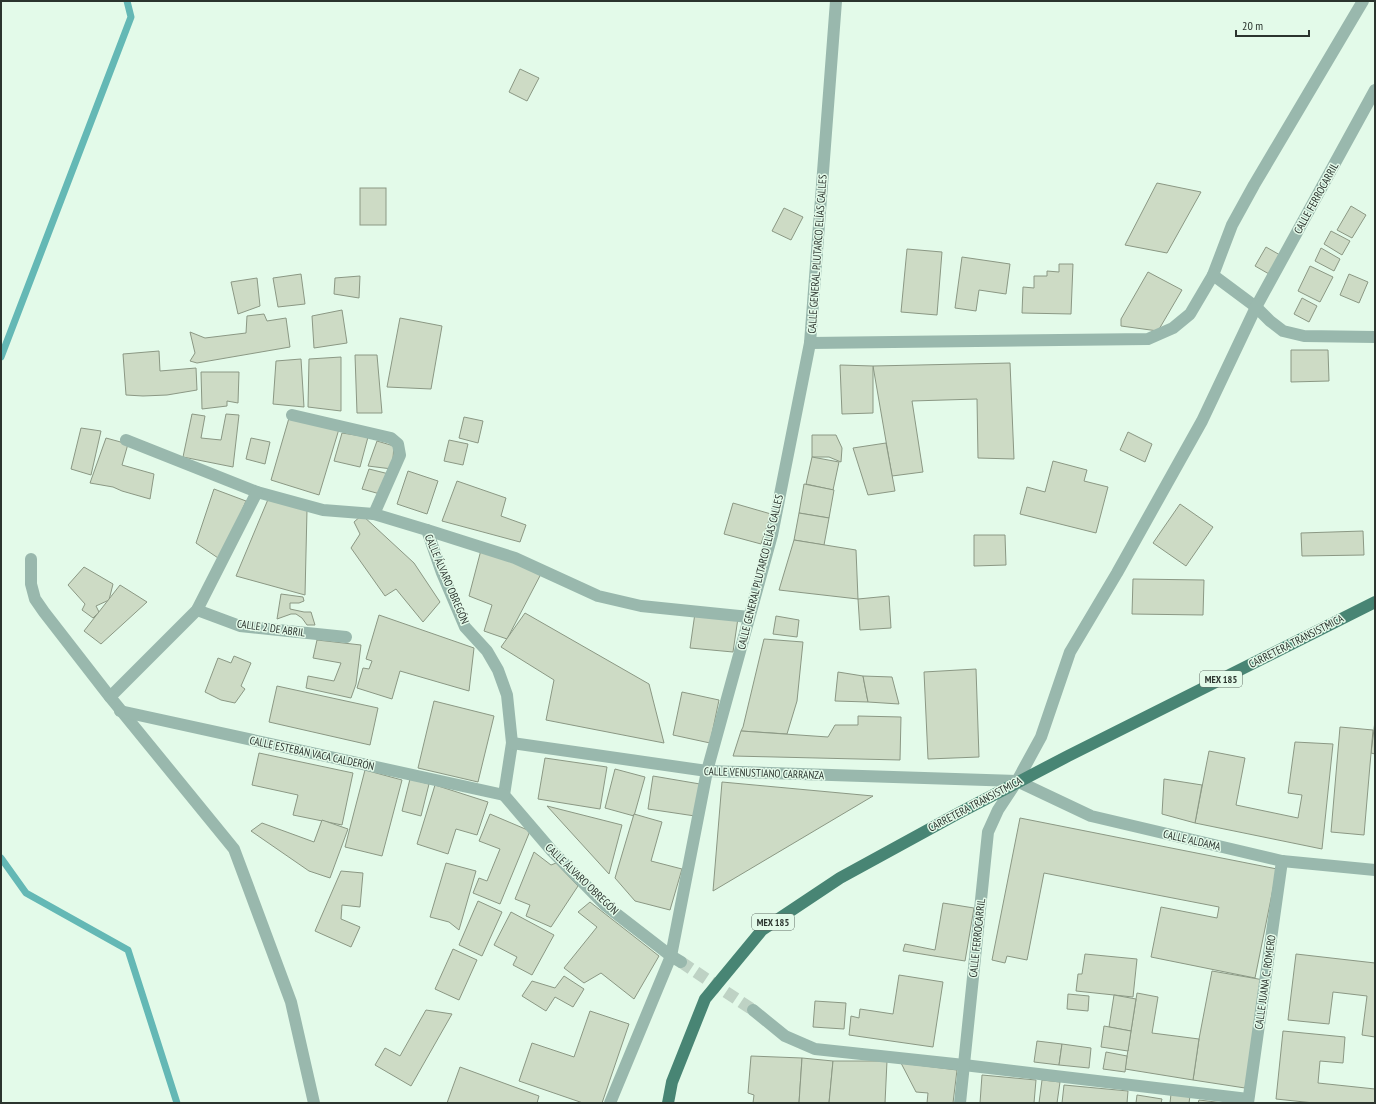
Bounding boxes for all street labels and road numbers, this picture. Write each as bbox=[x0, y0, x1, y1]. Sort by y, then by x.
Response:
street label: CALLE FERROCARRIL bbox=[1291, 160, 1342, 236]
street label: CALLE GENERAL PLUTARCO ELÍAS CALLES bbox=[804, 174, 830, 334]
street label: CALLE GENERAL PLUTARCO ELÍAS CALLES bbox=[734, 493, 786, 651]
street label: CALLE ÁLVARO OBREGÓN bbox=[422, 532, 472, 626]
street label: CARRETERA TRANSISTMICA bbox=[1246, 611, 1346, 671]
street label: CALLE 2 DE ABRIL bbox=[236, 616, 306, 640]
road number: MEX 185 bbox=[1200, 671, 1242, 687]
street label: CALLE ESTEBAN VACA CALDERÓN bbox=[248, 733, 376, 773]
street label: CALLE VENUSTIANO CARRANZA bbox=[704, 764, 825, 782]
street label: CARRETERA TRANSISTMICA bbox=[926, 773, 1025, 835]
street label: CALLE ALDAMA bbox=[1162, 827, 1223, 854]
street label: CALLE ÁLVARO OBREGÓN bbox=[542, 840, 622, 918]
street label: CALLE FERROCARRIL bbox=[966, 897, 988, 978]
road number: MEX 185 bbox=[752, 914, 794, 930]
street label: CALLE JUANA C. ROMERO bbox=[1251, 934, 1279, 1030]

